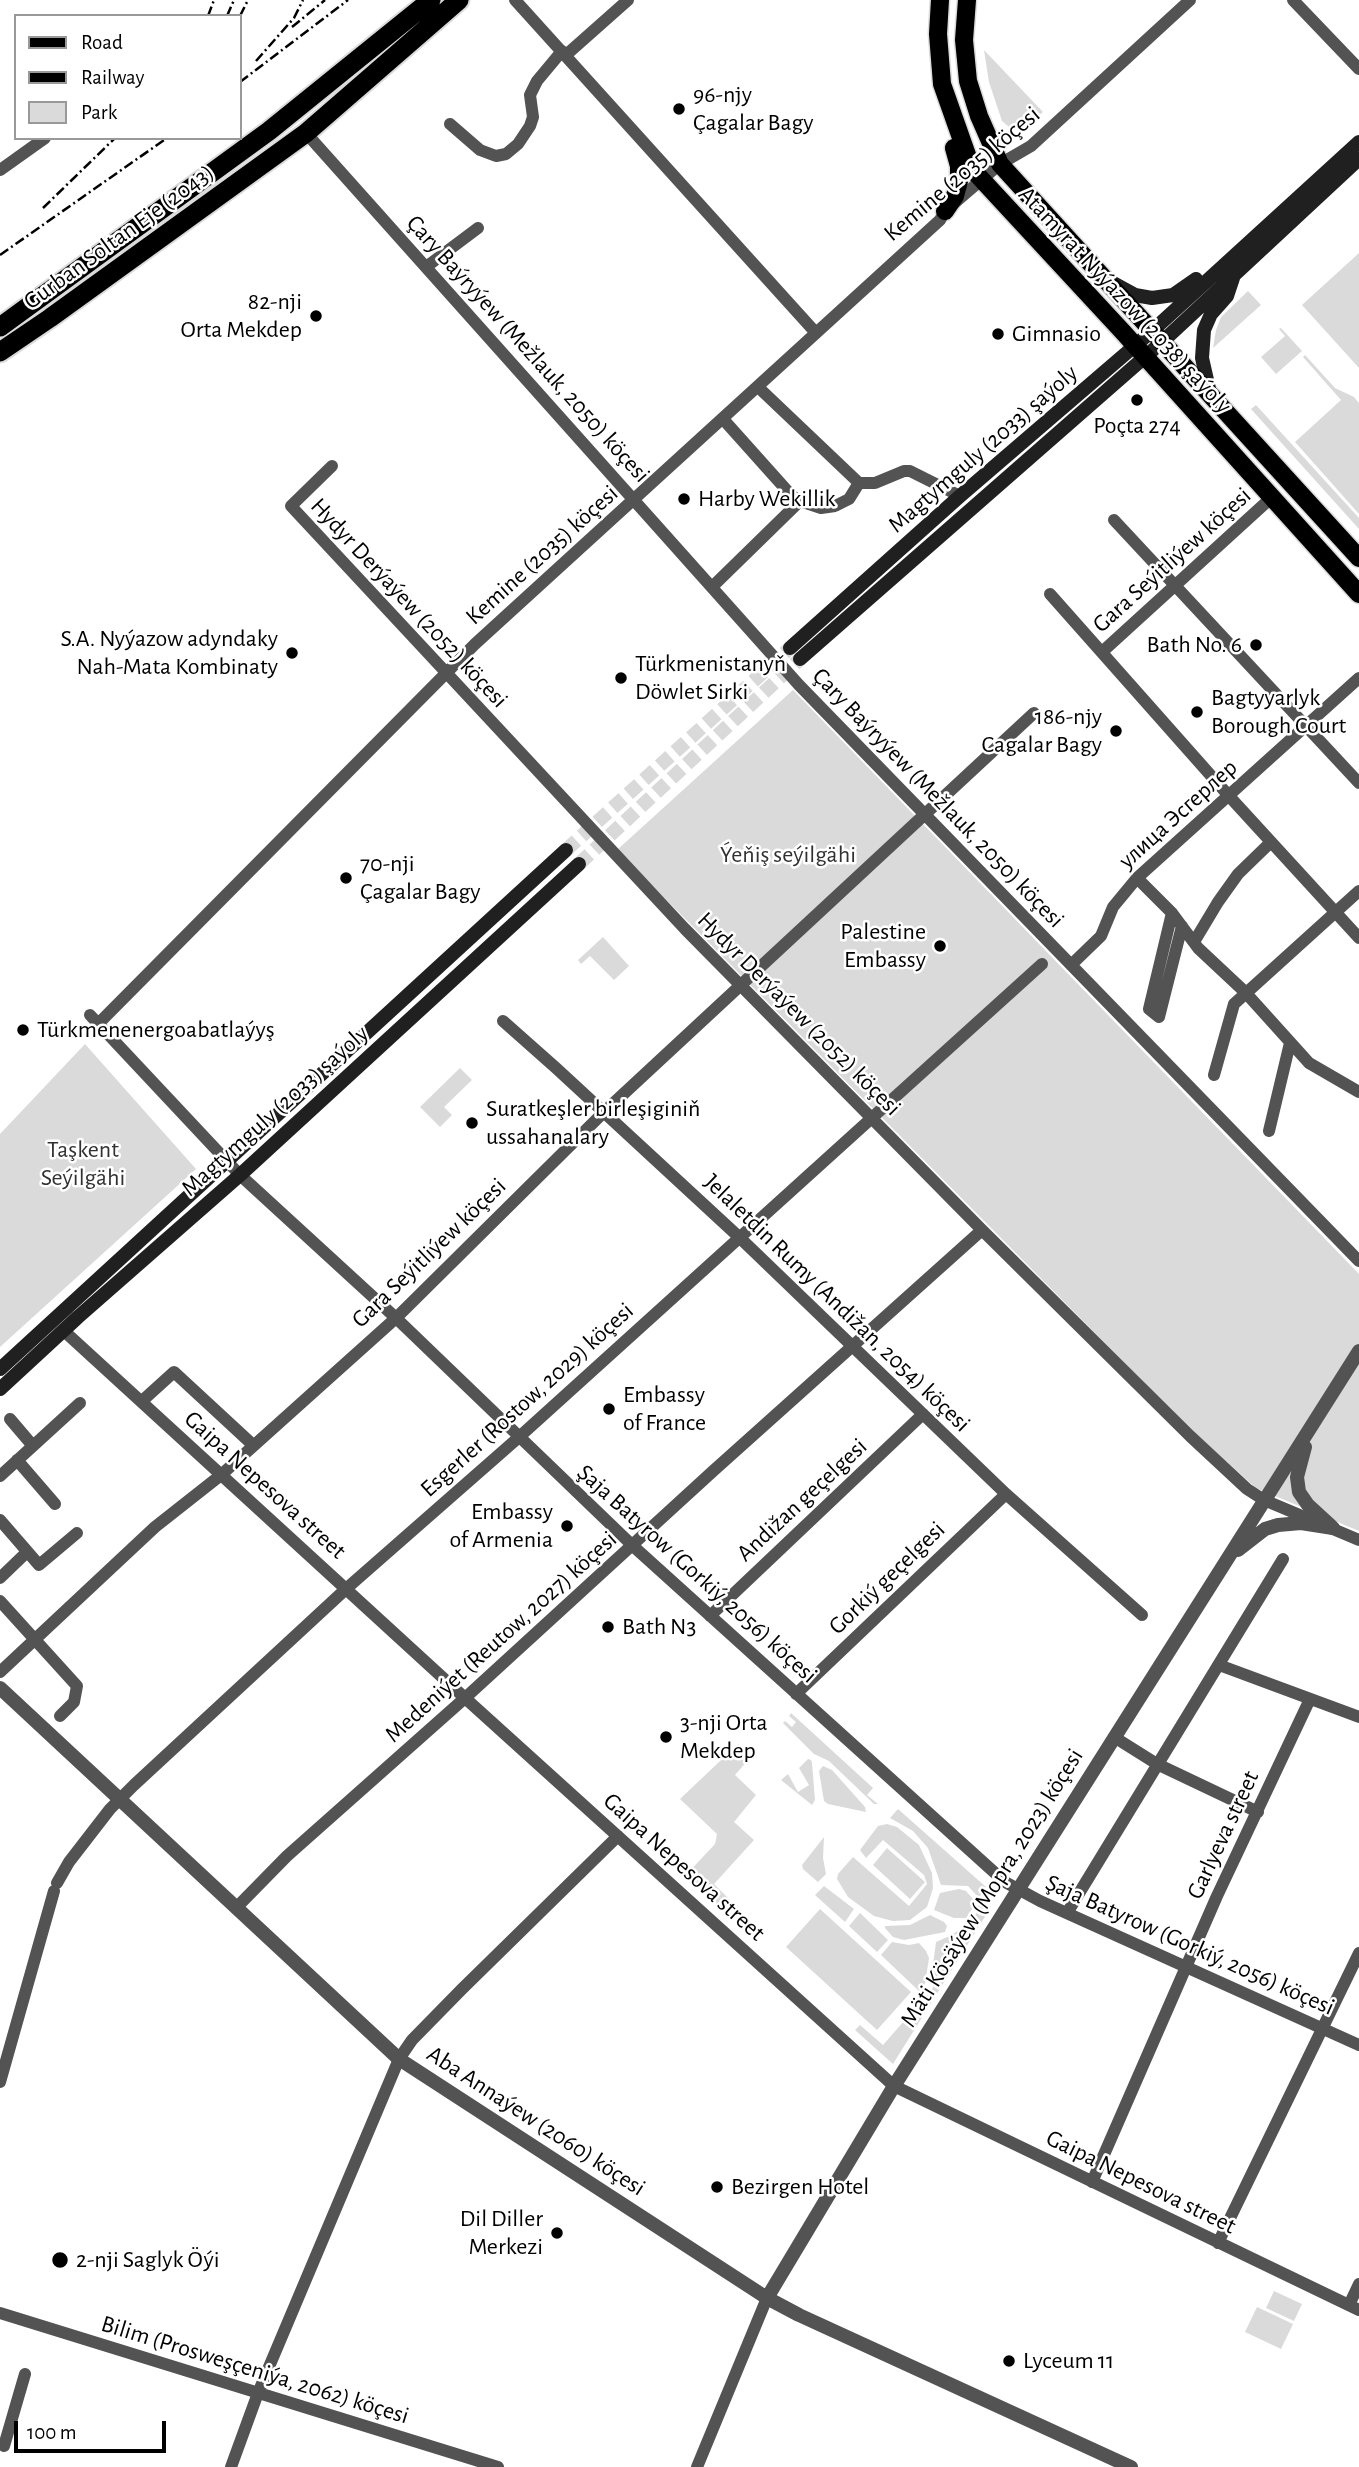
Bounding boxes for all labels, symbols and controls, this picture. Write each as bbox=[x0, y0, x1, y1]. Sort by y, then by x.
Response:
legend bbox=[14, 14, 242, 140]
text: Road bbox=[81, 32, 123, 53]
text: Railway bbox=[81, 67, 144, 88]
place label: 96-njy Çagalar Bagy bbox=[693, 81, 813, 137]
street label: Kemine (2035) köçesi bbox=[878, 100, 1046, 248]
marker: 96-njy Çagalar Bagy bbox=[671, 101, 687, 117]
text: Park bbox=[81, 102, 117, 123]
street label: Gurban Soltan Eje (2043) bbox=[18, 158, 220, 316]
street label: Atamyrat Nyýazow (2038) şaýoly bbox=[1012, 180, 1238, 420]
street label: Çary Baýryýew (Mežlauk, 2050) köçesi bbox=[400, 209, 656, 489]
place label: 82-nji Orta Mekdep bbox=[181, 288, 302, 344]
marker: 82-nji Orta Mekdep bbox=[308, 308, 324, 324]
place label: Gimnasio bbox=[1012, 320, 1101, 348]
marker: Gimnasio bbox=[990, 326, 1006, 342]
street label: Magtymguly (2033) şaýoly bbox=[882, 359, 1084, 539]
marker: Poçta 274 bbox=[1129, 392, 1145, 408]
place label: Poçta 274 bbox=[1093, 412, 1181, 440]
street label: Kemine (2035) köçesi bbox=[460, 479, 624, 631]
street label: Gara Seýitliýew köçesi bbox=[1087, 481, 1257, 639]
place label: Harby Wekillik bbox=[698, 485, 836, 513]
marker: Harby Wekillik bbox=[676, 491, 692, 507]
street label: Hydyr Derýaýew (2052) köçesi bbox=[304, 492, 514, 714]
place label: S.A. Nyýazow adyndaky Nah-Mata Kombinaty bbox=[60, 625, 278, 681]
place label: Bath No. 6 bbox=[1147, 631, 1242, 659]
marker: Bath No. 6 bbox=[1248, 637, 1264, 653]
marker: S.A. Nyýazow adyndaky Nah-Mata Kombinaty bbox=[284, 645, 300, 661]
place label: Türkmenistanyň Döwlet Sirki bbox=[635, 650, 786, 706]
street label: Çary Baýryýew (Mežlauk, 2050) köçesi bbox=[806, 662, 1070, 934]
marker: Türkmenistanyň Döwlet Sirki bbox=[613, 670, 629, 686]
place label: Bagtyyarlyk Borough Court bbox=[1211, 684, 1346, 740]
place label: 186-njy Cagalar Bagy bbox=[982, 703, 1102, 759]
marker: Bagtyyarlyk Borough Court bbox=[1189, 704, 1205, 720]
marker: 186-njy Cagalar Bagy bbox=[1108, 723, 1124, 739]
street label: улица Эсгерлер bbox=[1113, 753, 1243, 875]
park label: Ýeňiş seýilgähi bbox=[720, 841, 856, 869]
place label: 70-nji Çagalar Bagy bbox=[360, 850, 480, 906]
marker: 70-nji Çagalar Bagy bbox=[338, 870, 354, 886]
street label: Hydyr Derýaýew (2052) köçesi bbox=[691, 906, 907, 1122]
place label: Palestine Embassy bbox=[840, 918, 926, 974]
marker: Palestine Embassy bbox=[932, 938, 948, 954]
place label: Türkmenenergoabatlaýyş bbox=[37, 1016, 275, 1044]
street label: Magtymguly (2033) şaýoly bbox=[175, 1019, 375, 1203]
marker: Türkmenenergoabatlaýyş bbox=[15, 1022, 31, 1038]
place label: Suratkeşler birleşiginiň ussahanalary bbox=[486, 1095, 700, 1151]
marker: Suratkeşler birleşiginiň ussahanalary bbox=[464, 1115, 480, 1131]
park label: Taşkent Seýilgähi bbox=[41, 1136, 125, 1192]
street label: Jelaletdin Rumy (Andižan, 2054) köçesi bbox=[698, 1168, 976, 1438]
street label: Gara Seýitliýew köçesi bbox=[346, 1172, 512, 1334]
street label: Esgerler (Rostow, 2029) köçesi bbox=[414, 1297, 640, 1503]
place label: Embassy of France bbox=[623, 1381, 706, 1437]
marker: Embassy of France bbox=[601, 1401, 617, 1417]
street label: Gaipa Nepesova street bbox=[178, 1405, 352, 1565]
street label: Andižan geçelgesi bbox=[731, 1432, 873, 1568]
street label: Şaja Batyrow (Gorkiý, 2056) köçesi bbox=[571, 1459, 823, 1689]
place label: Embassy of Armenia bbox=[450, 1498, 553, 1554]
street label: Gorkiý geçelgesi bbox=[823, 1515, 951, 1641]
marker: Embassy of Armenia bbox=[559, 1518, 575, 1534]
street label: Medeniýet (Reutow, 2027) köçesi bbox=[379, 1525, 623, 1749]
place label: Bath N3 bbox=[622, 1613, 696, 1641]
marker: Bath N3 bbox=[600, 1619, 616, 1635]
place label: 3-nji Orta Mekdep bbox=[680, 1709, 768, 1765]
marker: 3-nji Orta Mekdep bbox=[658, 1729, 674, 1745]
street label: Mäti Kösäýew (Mopra, 2023) köçesi bbox=[894, 1743, 1090, 2033]
street label: Garlyeva street bbox=[1181, 1766, 1265, 1904]
street label: Gaipa Nepesova street bbox=[597, 1787, 771, 1947]
street label: Şaja Batyrow (Gorkiý, 2056) köçesi bbox=[1041, 1868, 1339, 2022]
street label: Aba Annaýew (2060) köçesi bbox=[421, 2040, 651, 2202]
street label: Gaipa Nepesova street bbox=[1041, 2124, 1241, 2240]
place label: Bezirgen Hotel bbox=[731, 2173, 869, 2201]
marker: Bezirgen Hotel bbox=[709, 2179, 725, 2195]
place label: Dil Diller Merkezi bbox=[460, 2205, 543, 2261]
marker: Dil Diller Merkezi bbox=[549, 2225, 565, 2241]
place label: 2-nji Saglyk Öýi bbox=[76, 2246, 220, 2274]
marker: 2-nji Saglyk Öýi bbox=[50, 2250, 70, 2270]
street label: Bilim (Prosweşçeniýa, 2062) köçesi bbox=[98, 2309, 412, 2431]
place label: Lyceum 11 bbox=[1023, 2347, 1114, 2375]
marker: Lyceum 11 bbox=[1001, 2353, 1017, 2369]
scale bar bbox=[18, 2408, 170, 2452]
text: 100 m bbox=[27, 2422, 77, 2443]

